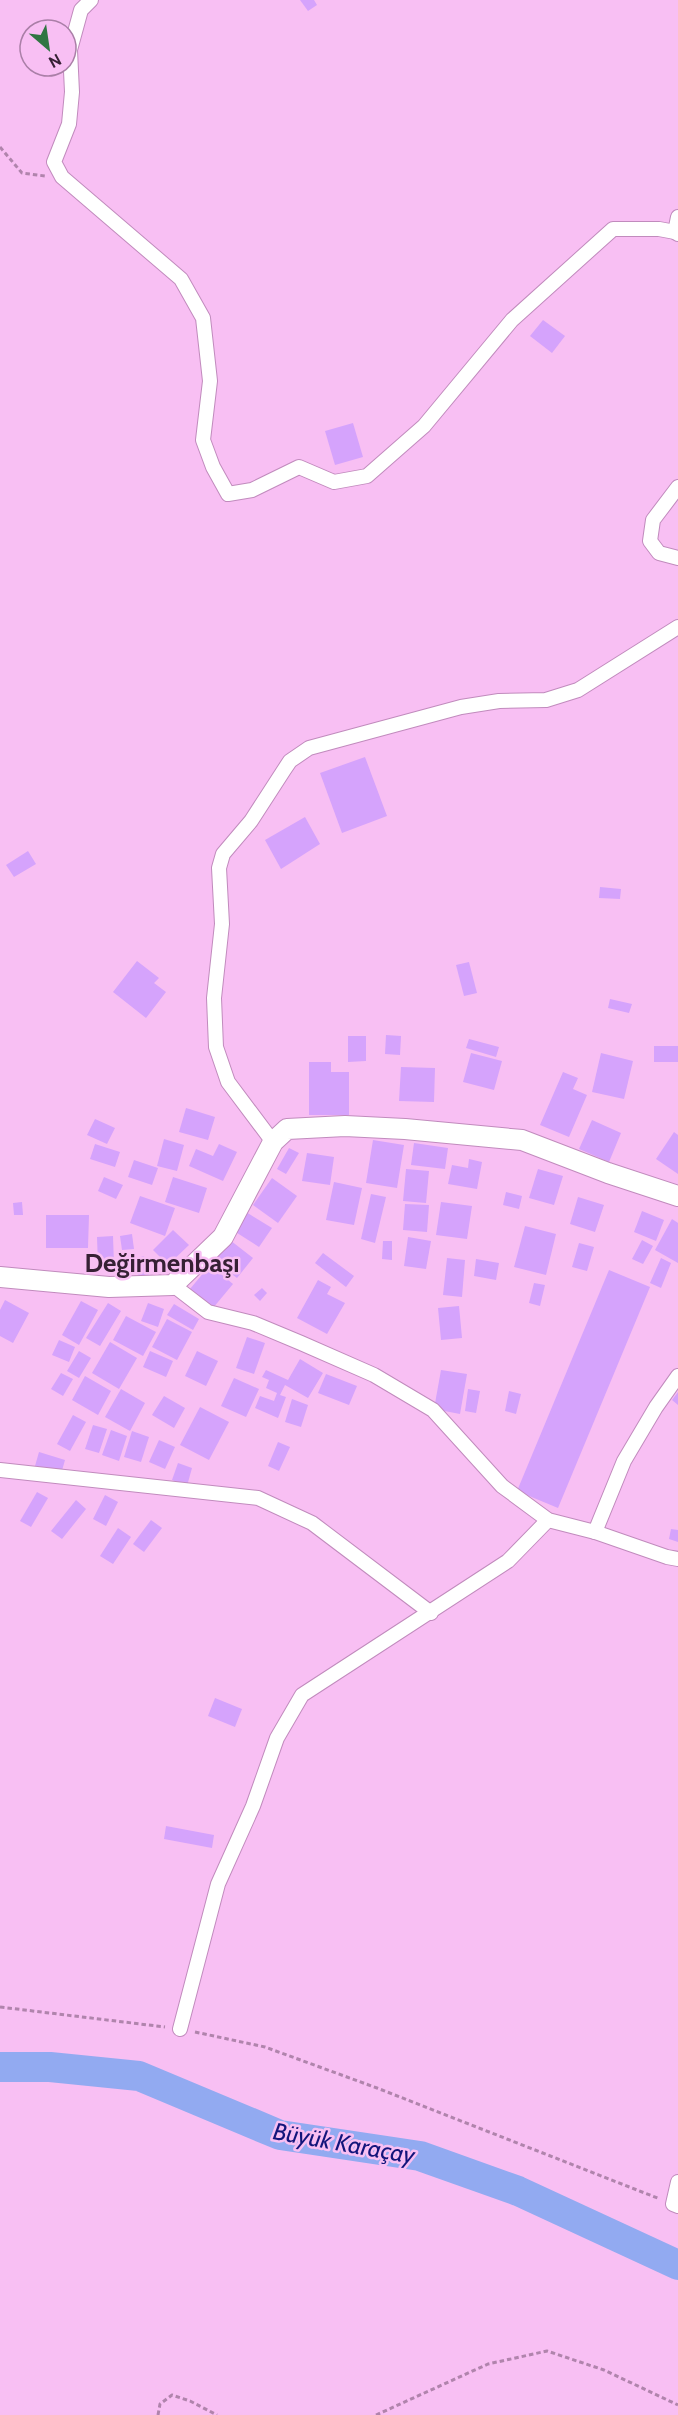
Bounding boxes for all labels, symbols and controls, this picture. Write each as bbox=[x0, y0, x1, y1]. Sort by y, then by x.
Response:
north arrow bbox=[18, 18, 78, 78]
text: N bbox=[45, 50, 65, 72]
district label: Değirmenbaşı bbox=[84, 1247, 240, 1279]
water label: Büyük Karaçay bbox=[271, 2116, 418, 2170]

